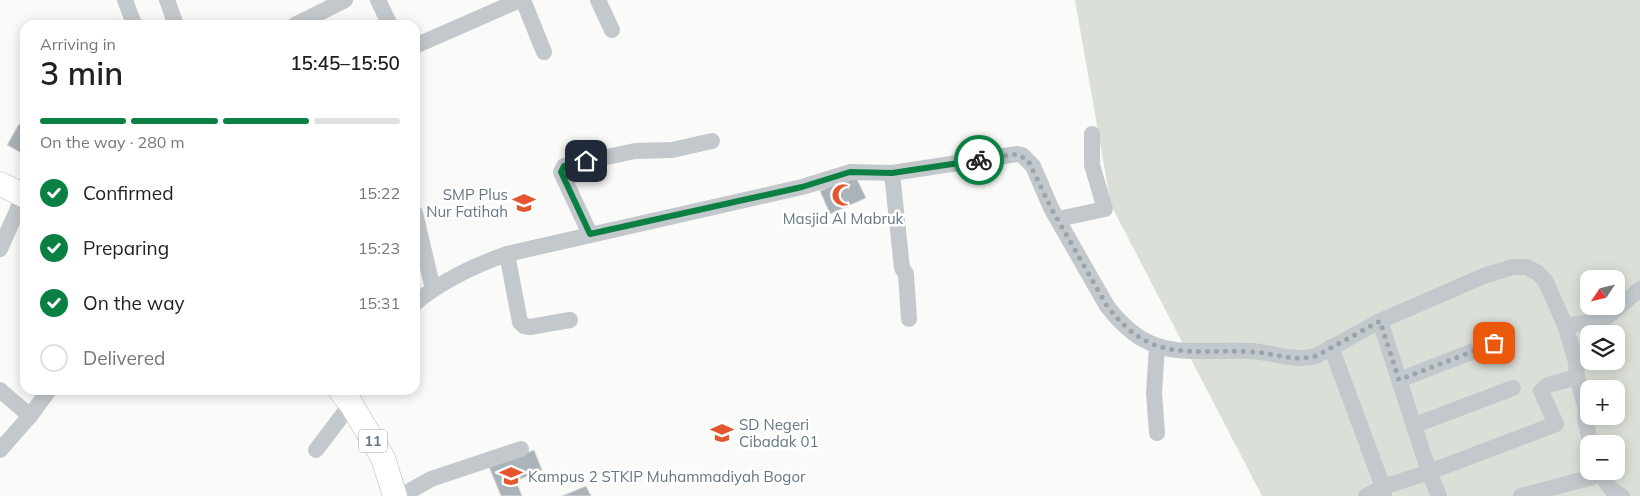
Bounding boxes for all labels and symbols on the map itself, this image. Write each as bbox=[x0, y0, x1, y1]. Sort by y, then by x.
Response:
courier bbox=[954, 135, 1004, 185]
pin bbox=[565, 140, 607, 182]
mosque icon: Masjid Al Mabruk bbox=[830, 182, 856, 208]
place label: SMP Plus Nur Fatihah bbox=[426, 185, 508, 221]
school or university icon: SMP Plus Nur Fatihah bbox=[511, 190, 537, 216]
place label: Masjid Al Mabruk bbox=[783, 209, 904, 228]
north arrow bbox=[1580, 270, 1625, 315]
pin bbox=[1473, 322, 1515, 364]
place label: SD Negeri Cibadak 01 bbox=[739, 415, 818, 451]
school or university icon: SD Negeri Cibadak 01 bbox=[709, 420, 735, 446]
road number: 11 bbox=[359, 430, 387, 452]
school or university icon: Kampus 2 STKIP Muhammadiyah Bogor bbox=[498, 463, 524, 489]
place label: Kampus 2 STKIP Muhammadiyah Bogor bbox=[528, 467, 806, 486]

